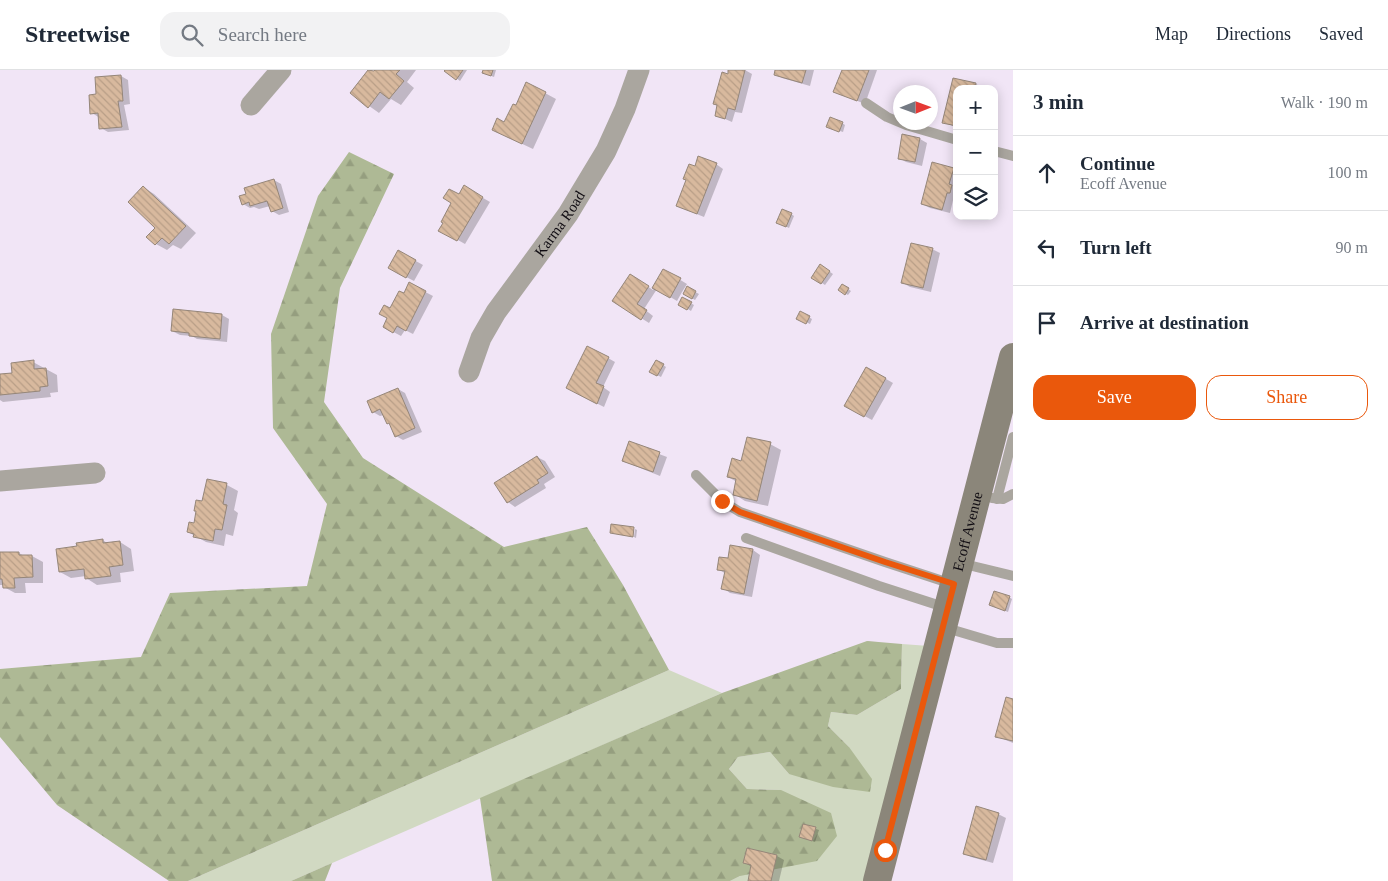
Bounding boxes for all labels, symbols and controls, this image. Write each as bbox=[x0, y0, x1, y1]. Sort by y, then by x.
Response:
search box bbox=[160, 12, 510, 57]
text: Streetwise bbox=[25, 21, 130, 47]
icon: search bbox=[178, 21, 206, 49]
text: Search here bbox=[218, 24, 307, 45]
text: Map bbox=[1155, 24, 1188, 44]
text: Directions bbox=[1216, 24, 1291, 44]
text: Saved bbox=[1319, 24, 1363, 44]
north arrow bbox=[893, 85, 938, 130]
map controls bbox=[953, 85, 998, 220]
button: + bbox=[953, 85, 998, 130]
text: 3 min bbox=[1033, 90, 1084, 114]
text: Walk · 190 m bbox=[1281, 94, 1368, 111]
button: − bbox=[953, 130, 998, 175]
text: Continue bbox=[1080, 153, 1155, 174]
icon: ahead bbox=[1033, 159, 1061, 187]
text: 100 m bbox=[1328, 164, 1368, 181]
button: layers bbox=[953, 175, 998, 220]
text: Ecoff Avenue bbox=[1080, 175, 1167, 192]
street label: Karma Road bbox=[531, 188, 588, 260]
icon: left bbox=[1033, 234, 1061, 262]
text: Turn left bbox=[1080, 237, 1152, 258]
text: 90 m bbox=[1336, 239, 1368, 256]
icon: arrive bbox=[1033, 309, 1061, 337]
text: Arrive at destination bbox=[1080, 312, 1249, 333]
button: Save bbox=[1033, 375, 1196, 420]
button: Share bbox=[1206, 375, 1368, 420]
route end bbox=[711, 490, 734, 513]
street label: Ecoff Avenue bbox=[950, 490, 986, 573]
route start bbox=[874, 839, 897, 862]

